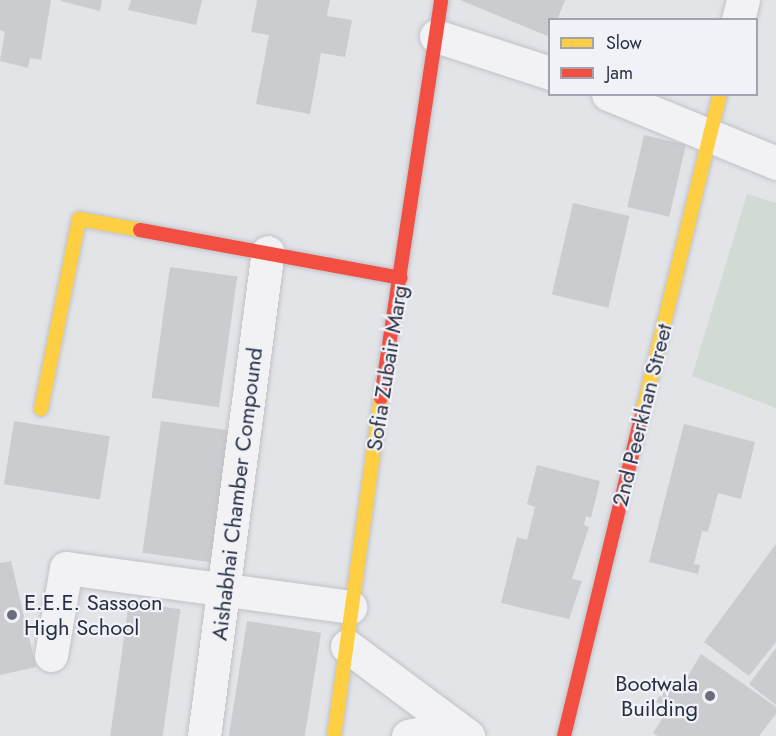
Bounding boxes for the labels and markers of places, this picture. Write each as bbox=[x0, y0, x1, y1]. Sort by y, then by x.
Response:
place label: E.E.E. Sassoon High School bbox=[24, 589, 163, 640]
marker: E.E.E. Sassoon High School bbox=[5, 608, 19, 622]
place label: Bootwala Building bbox=[615, 670, 698, 722]
marker: Bootwala Building bbox=[703, 689, 717, 703]

